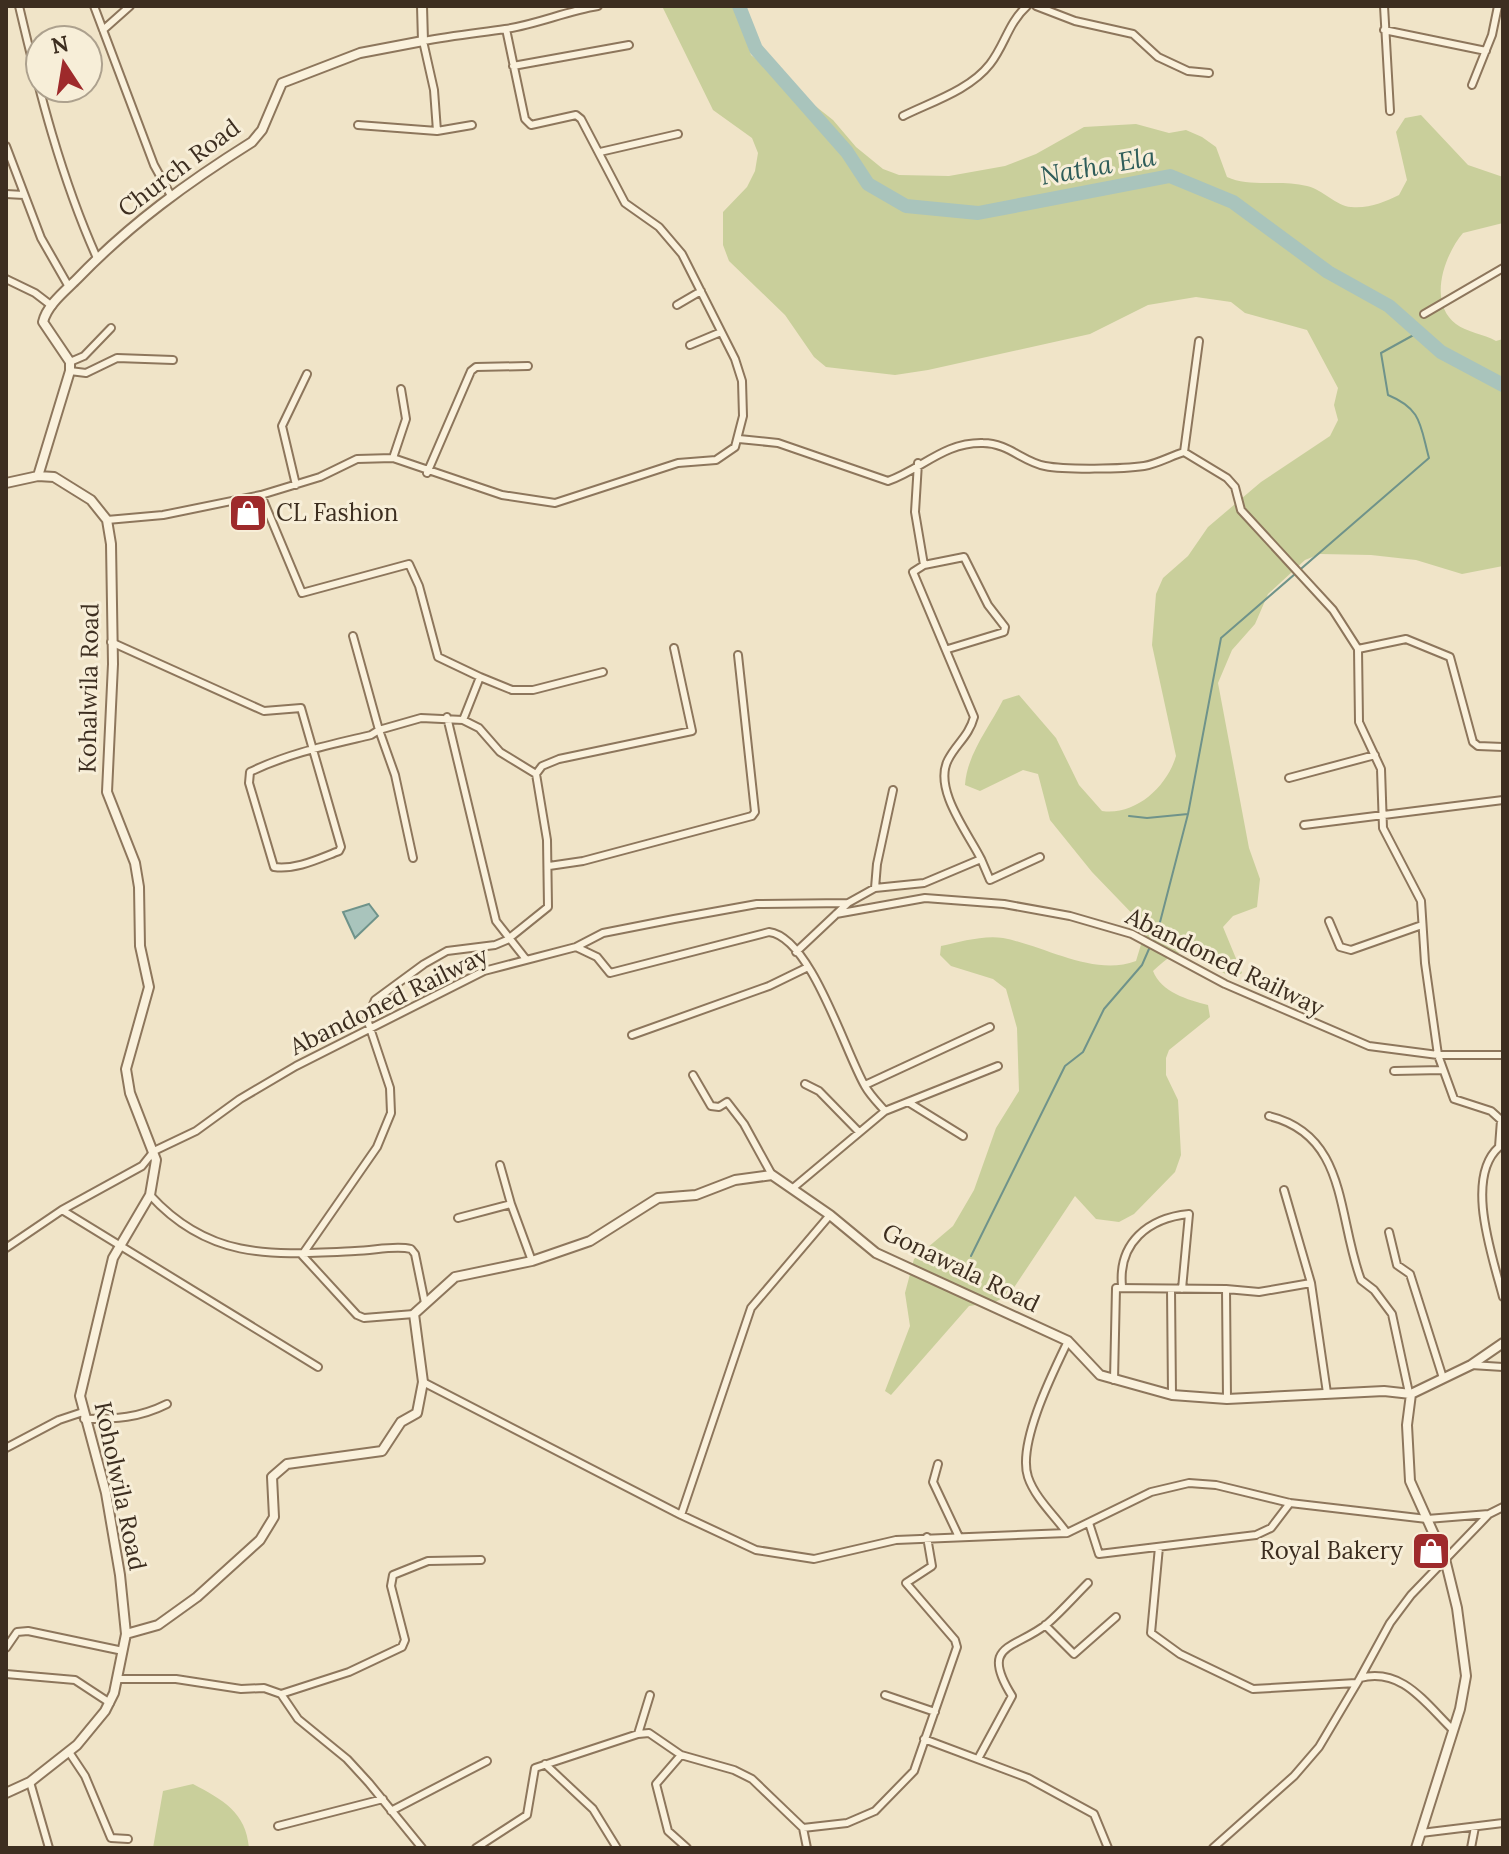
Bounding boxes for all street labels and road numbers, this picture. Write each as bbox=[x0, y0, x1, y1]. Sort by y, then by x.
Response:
street label: Church Road bbox=[112, 112, 246, 224]
street label: Kohalwila Road bbox=[72, 603, 105, 773]
street label: Abandoned Railway bbox=[1120, 900, 1330, 1023]
street label: Abandoned Railway bbox=[284, 939, 493, 1062]
street label: Gonawala Road bbox=[878, 1216, 1045, 1319]
street label: Koholwila Road bbox=[87, 1399, 154, 1573]

